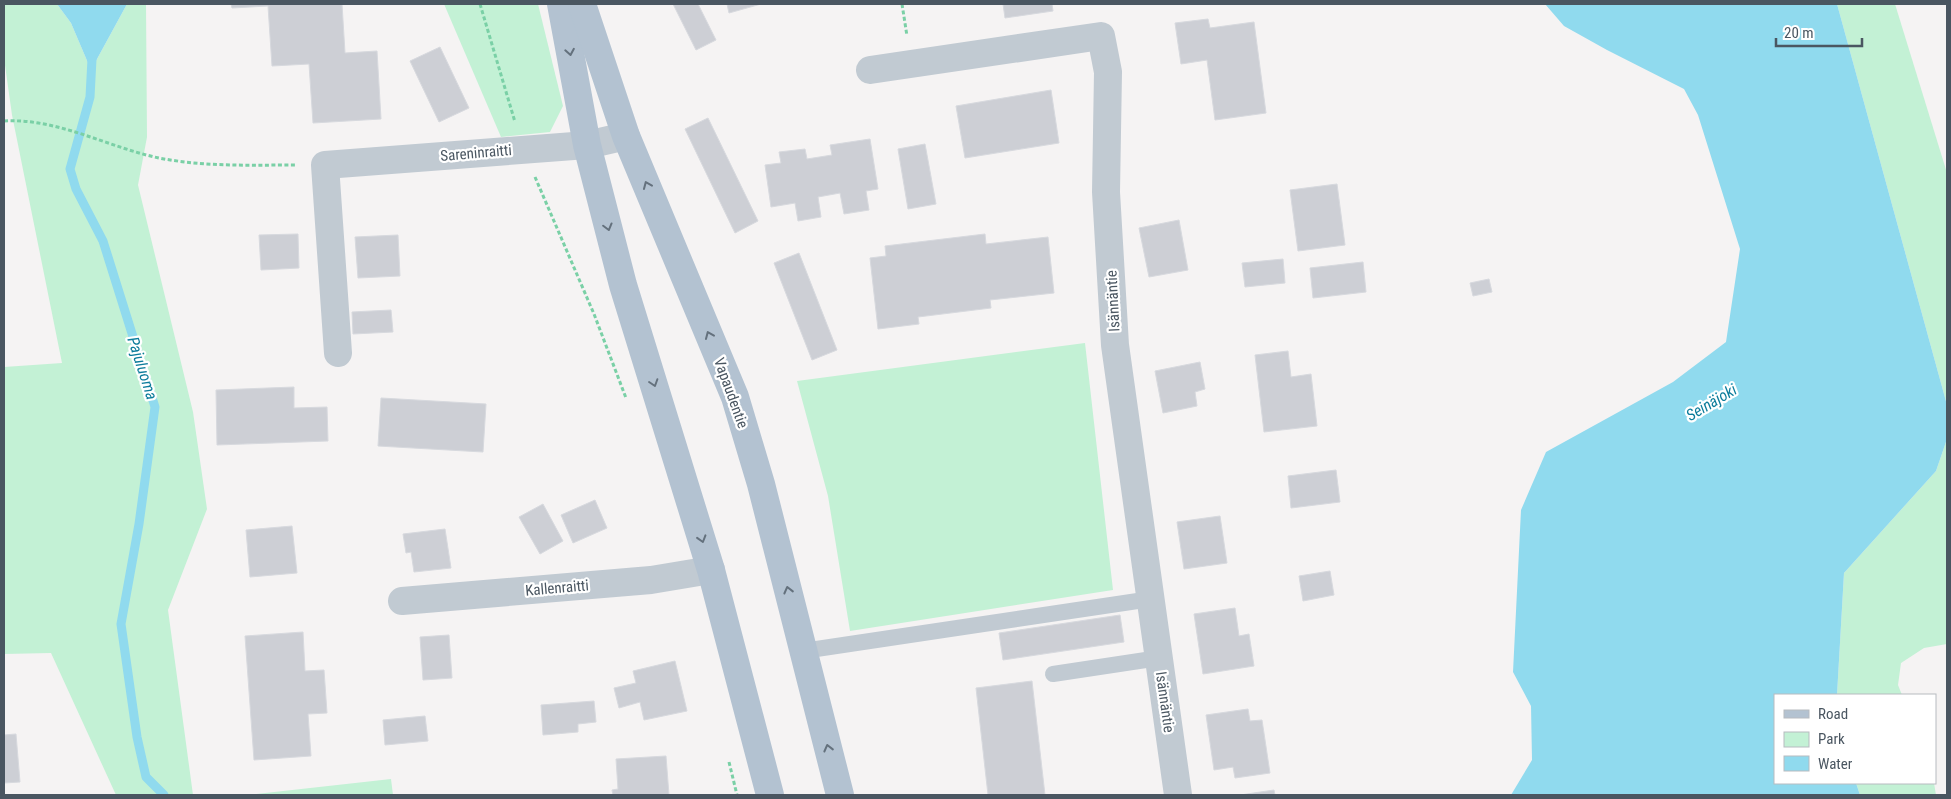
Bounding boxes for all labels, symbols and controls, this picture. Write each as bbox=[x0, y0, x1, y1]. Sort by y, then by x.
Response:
scale bar bbox=[1776, 15, 1862, 47]
text: 20 m bbox=[1784, 24, 1814, 42]
one-way arrow bbox=[564, 47, 574, 56]
street label: Sareninraitti bbox=[440, 141, 512, 165]
one-way arrow bbox=[642, 181, 653, 190]
one-way arrow bbox=[602, 223, 613, 232]
street label: Isännäntie bbox=[1102, 270, 1124, 332]
one-way arrow bbox=[705, 331, 715, 340]
water label: Pajuluoma bbox=[123, 334, 162, 402]
street label: Vapaudentie bbox=[710, 355, 752, 431]
one-way arrow bbox=[649, 379, 659, 387]
water label: Seinäjoki bbox=[1683, 380, 1740, 425]
one-way arrow bbox=[696, 534, 706, 542]
street label: Kallenraitti bbox=[524, 576, 590, 600]
one-way arrow bbox=[783, 586, 794, 595]
street label: Isännäntie bbox=[1152, 670, 1178, 734]
legend bbox=[1774, 694, 1936, 784]
text: Road bbox=[1818, 705, 1848, 723]
text: Park bbox=[1818, 730, 1845, 748]
one-way arrow bbox=[823, 744, 834, 752]
text: Water bbox=[1818, 755, 1853, 773]

